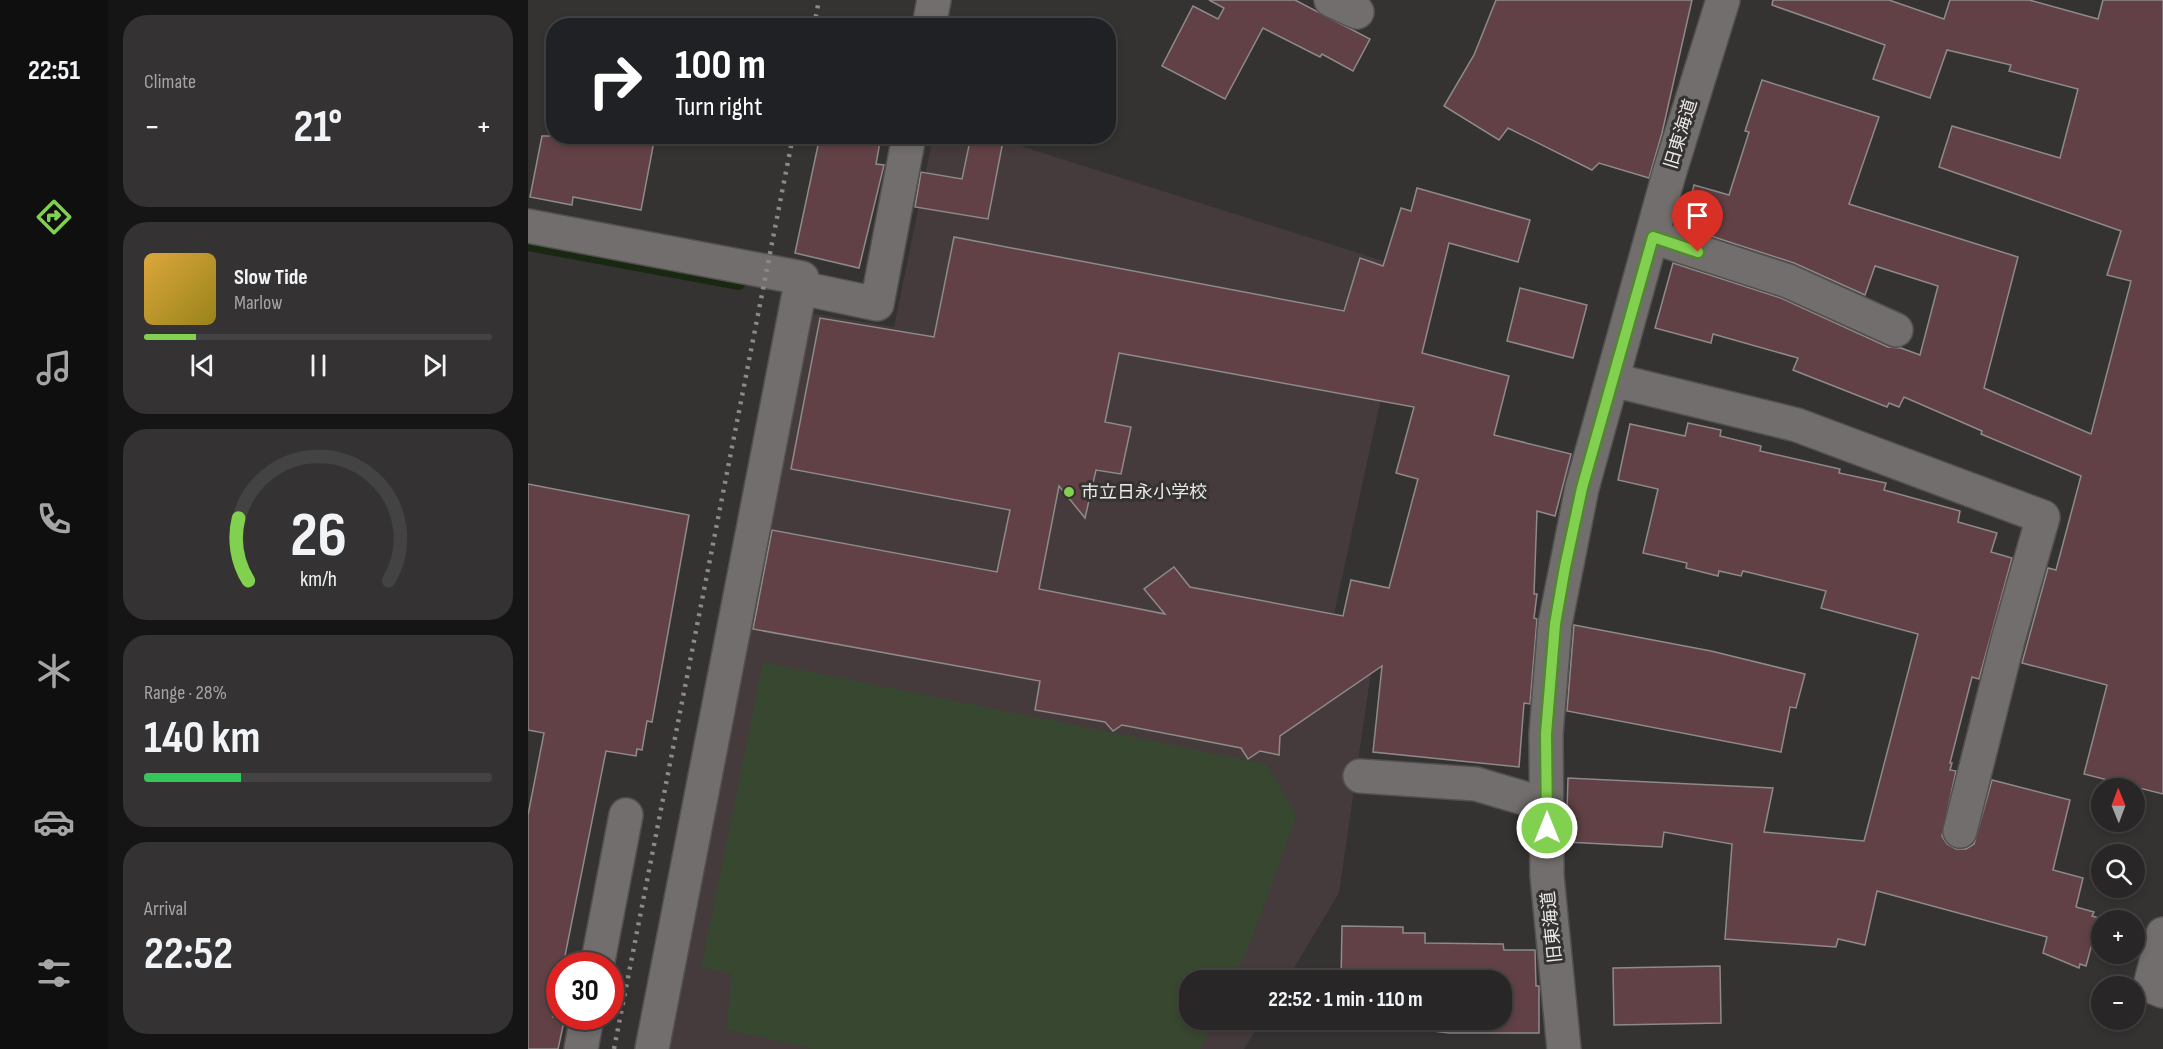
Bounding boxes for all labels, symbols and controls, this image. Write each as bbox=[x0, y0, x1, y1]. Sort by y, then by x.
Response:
text: 100 m bbox=[675, 40, 766, 91]
icon: right bbox=[576, 42, 654, 120]
text: 22:51 bbox=[28, 55, 80, 87]
text: Climate bbox=[144, 70, 196, 94]
text: Turn right bbox=[675, 91, 762, 123]
street label: 旧東海道 bbox=[1660, 97, 1702, 171]
text: 21° bbox=[294, 100, 342, 155]
text: − bbox=[144, 107, 160, 147]
text: + bbox=[476, 107, 492, 147]
pin bbox=[1672, 190, 1723, 252]
icon: directions bbox=[33, 196, 75, 238]
icon: arrive bbox=[1681, 199, 1714, 232]
text: Slow Tide bbox=[234, 264, 308, 291]
text: Marlow bbox=[234, 291, 282, 315]
icon: music bbox=[33, 347, 75, 389]
icon: previous bbox=[186, 349, 219, 382]
icon: pause bbox=[302, 349, 335, 382]
icon: next bbox=[418, 349, 451, 382]
place label: 市立日永小学校 bbox=[1081, 482, 1207, 503]
marker: 市立日永小学校 bbox=[1062, 485, 1076, 499]
icon: phone bbox=[33, 498, 75, 540]
text: 26 bbox=[290, 500, 346, 575]
text: km/h bbox=[299, 568, 337, 593]
icon: climate bbox=[33, 650, 75, 692]
text: Range · 28% bbox=[144, 681, 227, 705]
text: 140 km bbox=[144, 711, 260, 766]
north arrow bbox=[2091, 778, 2145, 832]
map controls bbox=[2091, 778, 2145, 1030]
position arrow bbox=[1515, 796, 1579, 860]
icon: car bbox=[33, 801, 75, 843]
button: search bbox=[2091, 844, 2145, 898]
street label: 旧東海道 bbox=[1538, 890, 1566, 964]
text: Arrival bbox=[144, 897, 187, 921]
button: + bbox=[2091, 910, 2145, 964]
text: 22:52 bbox=[144, 927, 233, 982]
icon: filters bbox=[33, 952, 75, 994]
speed limit sign: 30 bbox=[546, 952, 624, 1030]
button: − bbox=[2091, 976, 2145, 1030]
text: 22:52 · 1 min · 110 m bbox=[1268, 986, 1423, 1013]

